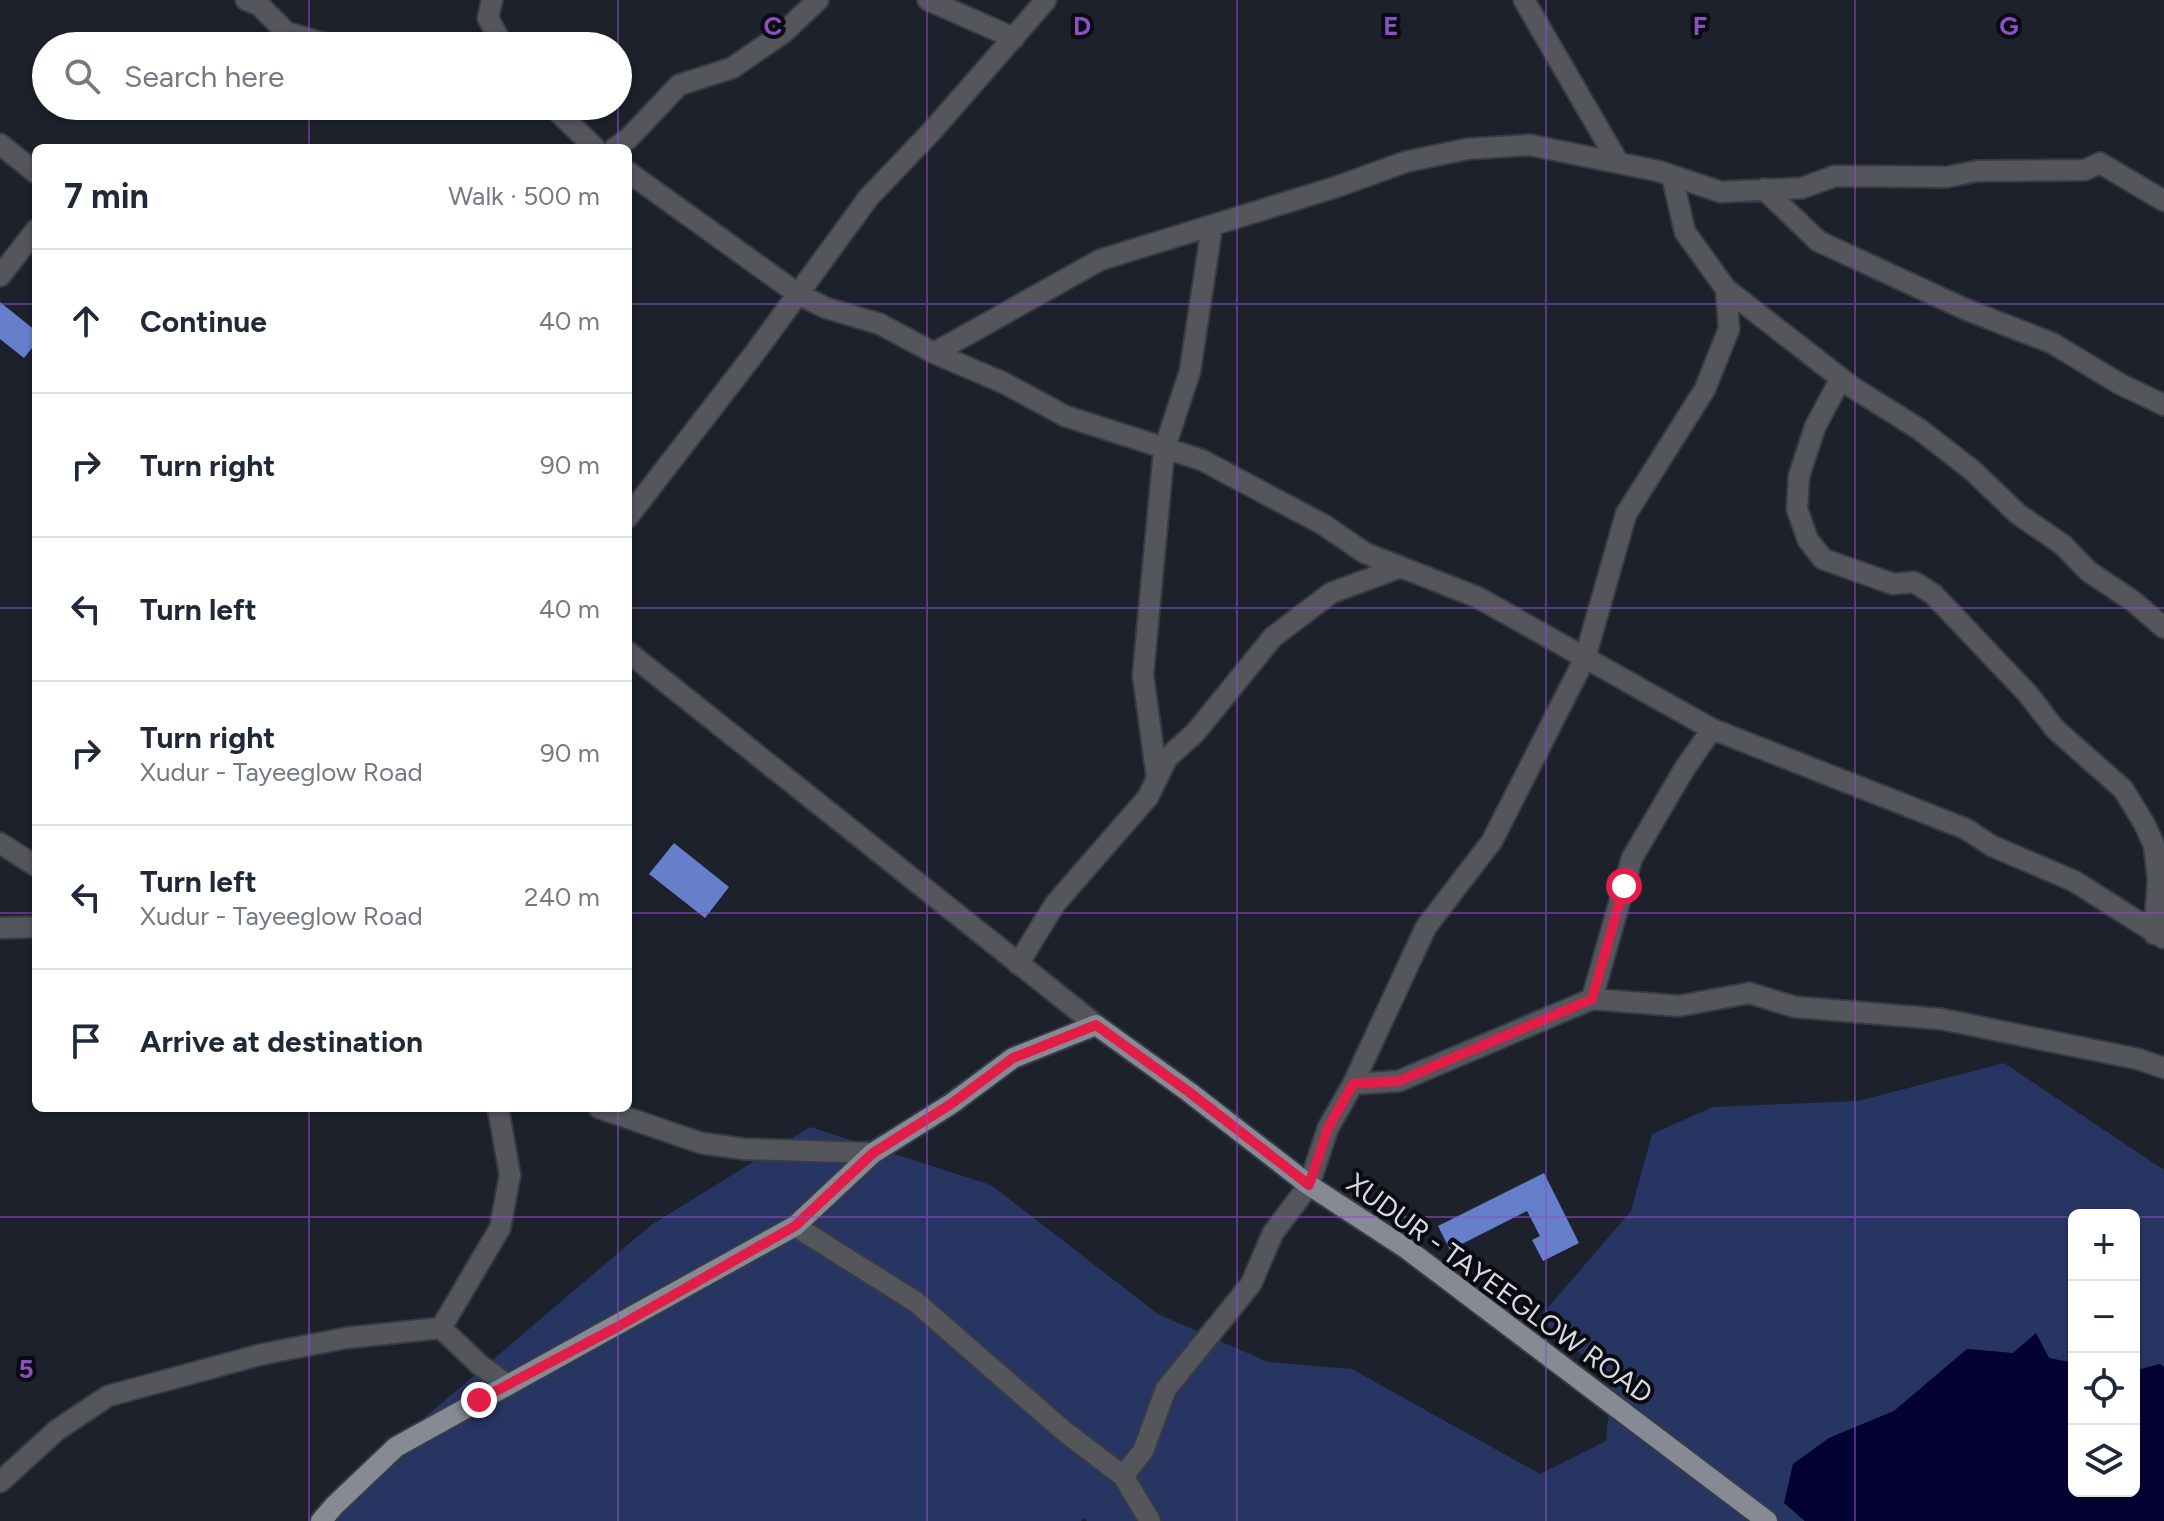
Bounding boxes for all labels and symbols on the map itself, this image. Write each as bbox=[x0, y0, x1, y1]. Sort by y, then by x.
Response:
text: C bbox=[764, 10, 783, 42]
text: D bbox=[1073, 10, 1091, 42]
text: E bbox=[1383, 10, 1399, 42]
text: F bbox=[1693, 10, 1707, 42]
text: G bbox=[1999, 10, 2019, 42]
route start bbox=[1606, 868, 1642, 904]
street label: XUDUR - TAYEEGLOW ROAD bbox=[1341, 1166, 1659, 1410]
text: 5 bbox=[18, 1353, 34, 1385]
route end bbox=[461, 1382, 497, 1418]

